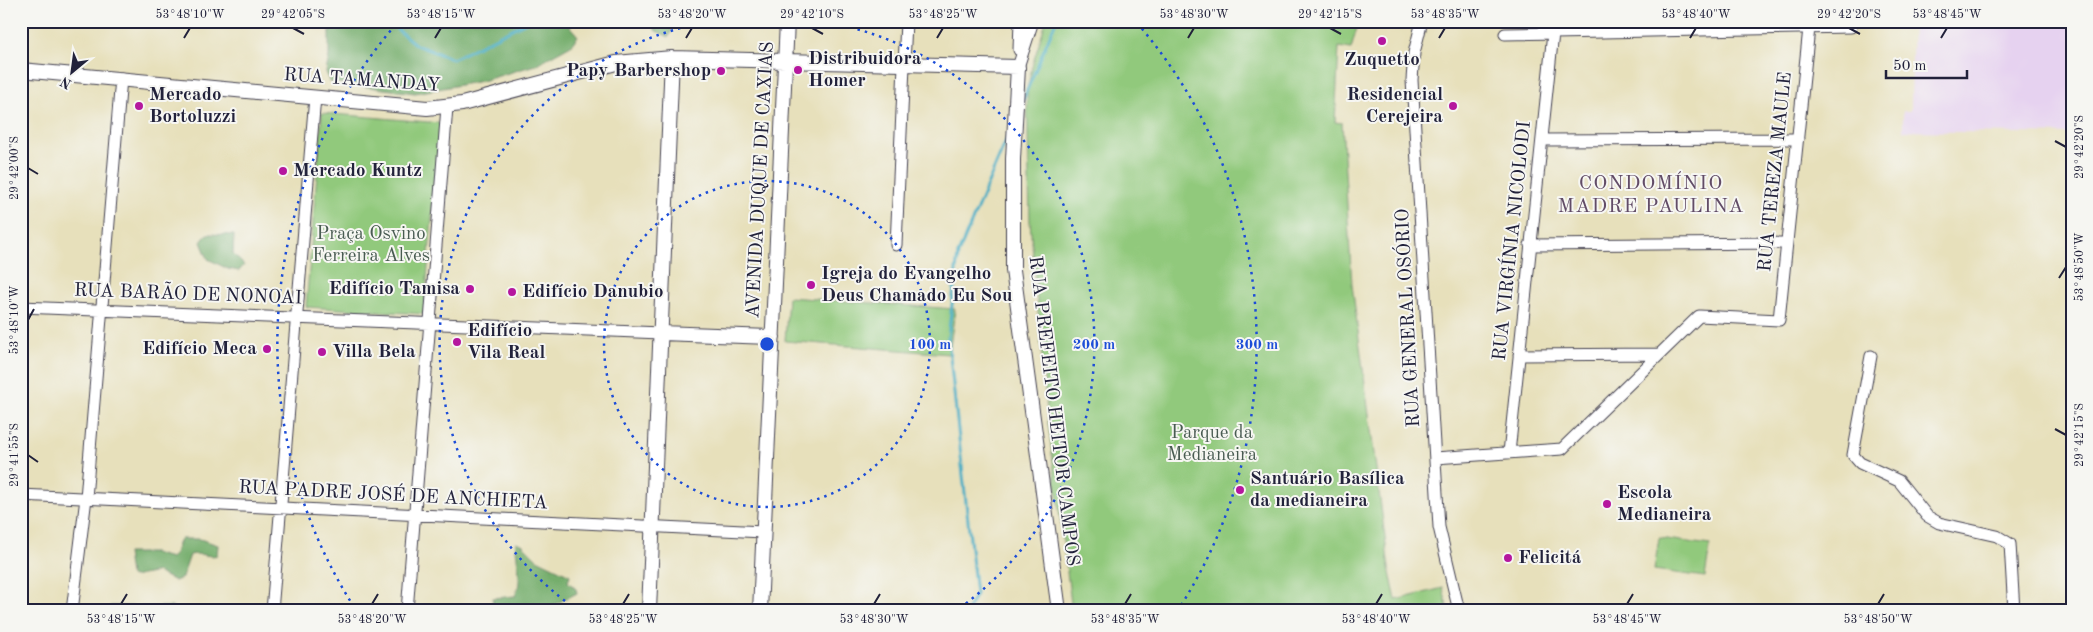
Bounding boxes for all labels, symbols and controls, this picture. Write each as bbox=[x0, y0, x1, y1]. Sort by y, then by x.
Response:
text: 53°48'10"W bbox=[155, 8, 225, 21]
text: 29°42'05"S bbox=[261, 8, 325, 21]
text: 53°48'15"W bbox=[406, 8, 476, 21]
text: 53°48'20"W bbox=[657, 8, 727, 21]
text: 53°48'25"W bbox=[908, 8, 978, 21]
text: 53°48'30"W bbox=[1159, 8, 1229, 21]
text: 29°42'15"S bbox=[1298, 8, 1362, 21]
text: 53°48'35"W bbox=[1410, 8, 1480, 21]
text: 53°48'40"W bbox=[1661, 8, 1731, 21]
text: 53°48'45"W bbox=[1912, 8, 1982, 21]
text: 29°42'10"S bbox=[780, 9, 844, 21]
text: 29°42'20"S bbox=[1817, 9, 1881, 21]
marker: Zuquetto bbox=[1376, 35, 1388, 47]
street label: AVENIDA DUQUE DE CAXIAS bbox=[744, 41, 778, 319]
north arrow bbox=[48, 48, 98, 98]
scale bar bbox=[1886, 48, 1967, 80]
place label: Distribuidora Homer bbox=[808, 50, 922, 91]
place label: Zuquetto bbox=[1344, 51, 1420, 70]
text: 50 m bbox=[1893, 59, 1927, 74]
place label: Papy Barbershop bbox=[566, 62, 711, 81]
marker: Distribuidora Homer bbox=[792, 64, 804, 76]
marker: Papy Barbershop bbox=[715, 65, 727, 77]
street label: RUA TAMANDAY bbox=[283, 66, 441, 96]
street label: RUA TEREZA MAULE bbox=[1756, 71, 1796, 273]
text: N bbox=[58, 74, 74, 91]
place label: Mercado Bortoluzzi bbox=[149, 86, 237, 127]
place label: Residencial Cerejeira bbox=[1347, 86, 1443, 127]
marker: Mercado Bortoluzzi bbox=[133, 100, 145, 112]
marker: Residencial Cerejeira bbox=[1447, 100, 1459, 112]
text: 29°42'20"S bbox=[2074, 115, 2086, 179]
street label: RUA VIRGÍNIA NICOLODI bbox=[1487, 120, 1535, 362]
text: 29°42'00"S bbox=[9, 136, 21, 200]
place label: Mercado Kuntz bbox=[293, 162, 422, 181]
marker: Mercado Kuntz bbox=[277, 165, 289, 177]
district label: CONDOMÍNIO MADRE PAULINA bbox=[1557, 171, 1745, 217]
street label: RUA GENERAL OSÓRIO bbox=[1389, 208, 1424, 428]
park label: Praça Osvino Ferreira Alves bbox=[312, 225, 430, 266]
text: 53°48'50"W bbox=[2073, 232, 2086, 302]
street label: RUA PREFEITO HEITOR CAMPOS bbox=[1025, 255, 1081, 567]
place label: Igreja do Evangelho Deus Chamado Eu Sou bbox=[821, 265, 1012, 306]
street label: RUA BARÃO DE NONOAI bbox=[74, 278, 303, 308]
marker: Igreja do Evangelho Deus Chamado Eu Sou bbox=[805, 279, 817, 291]
place label: Edifício Tamisa bbox=[328, 280, 460, 299]
marker: Edifício Tamisa bbox=[464, 283, 476, 295]
place label: Edifício Danubio bbox=[522, 283, 663, 302]
text: 53°48'10"W bbox=[8, 285, 21, 355]
marker: Edifício Danubio bbox=[506, 286, 518, 298]
place label: Edifício Vila Real bbox=[467, 322, 545, 363]
centre of rings bbox=[758, 335, 776, 353]
marker: Edifício Vila Real bbox=[451, 336, 463, 348]
text: 100 m bbox=[909, 338, 951, 353]
text: 200 m bbox=[1073, 338, 1115, 353]
text: 300 m bbox=[1236, 338, 1278, 353]
place label: Edifício Meca bbox=[142, 340, 257, 359]
marker: Edifício Meca bbox=[261, 343, 273, 355]
place label: Villa Bela bbox=[332, 343, 416, 362]
marker: Villa Bela bbox=[316, 346, 328, 358]
text: 29°42'15"S bbox=[2073, 403, 2086, 467]
text: 29°41'55"S bbox=[8, 423, 21, 487]
park label: Parque da Medianeira bbox=[1167, 424, 1258, 465]
place label: Santuário Basílica da medianeira bbox=[1250, 470, 1405, 511]
street label: RUA PADRE JOSÉ DE ANCHIETA bbox=[238, 474, 549, 514]
marker: Santuário Basílica da medianeira bbox=[1234, 484, 1246, 496]
place label: Escola Medianeira bbox=[1617, 484, 1712, 525]
marker: Escola Medianeira bbox=[1601, 498, 1613, 510]
place label: Felicitá bbox=[1518, 549, 1582, 568]
marker: Felicitá bbox=[1502, 552, 1514, 564]
text: 53°48'15"W bbox=[86, 613, 156, 626]
text: 53°48'20"W bbox=[337, 613, 407, 626]
text: 53°48'25"W bbox=[588, 613, 658, 626]
text: 53°48'30"W bbox=[839, 613, 909, 626]
text: 53°48'35"W bbox=[1090, 613, 1160, 626]
text: 53°48'40"W bbox=[1341, 613, 1411, 626]
text: 53°48'45"W bbox=[1592, 613, 1662, 626]
text: 53°48'50"W bbox=[1843, 613, 1913, 626]

